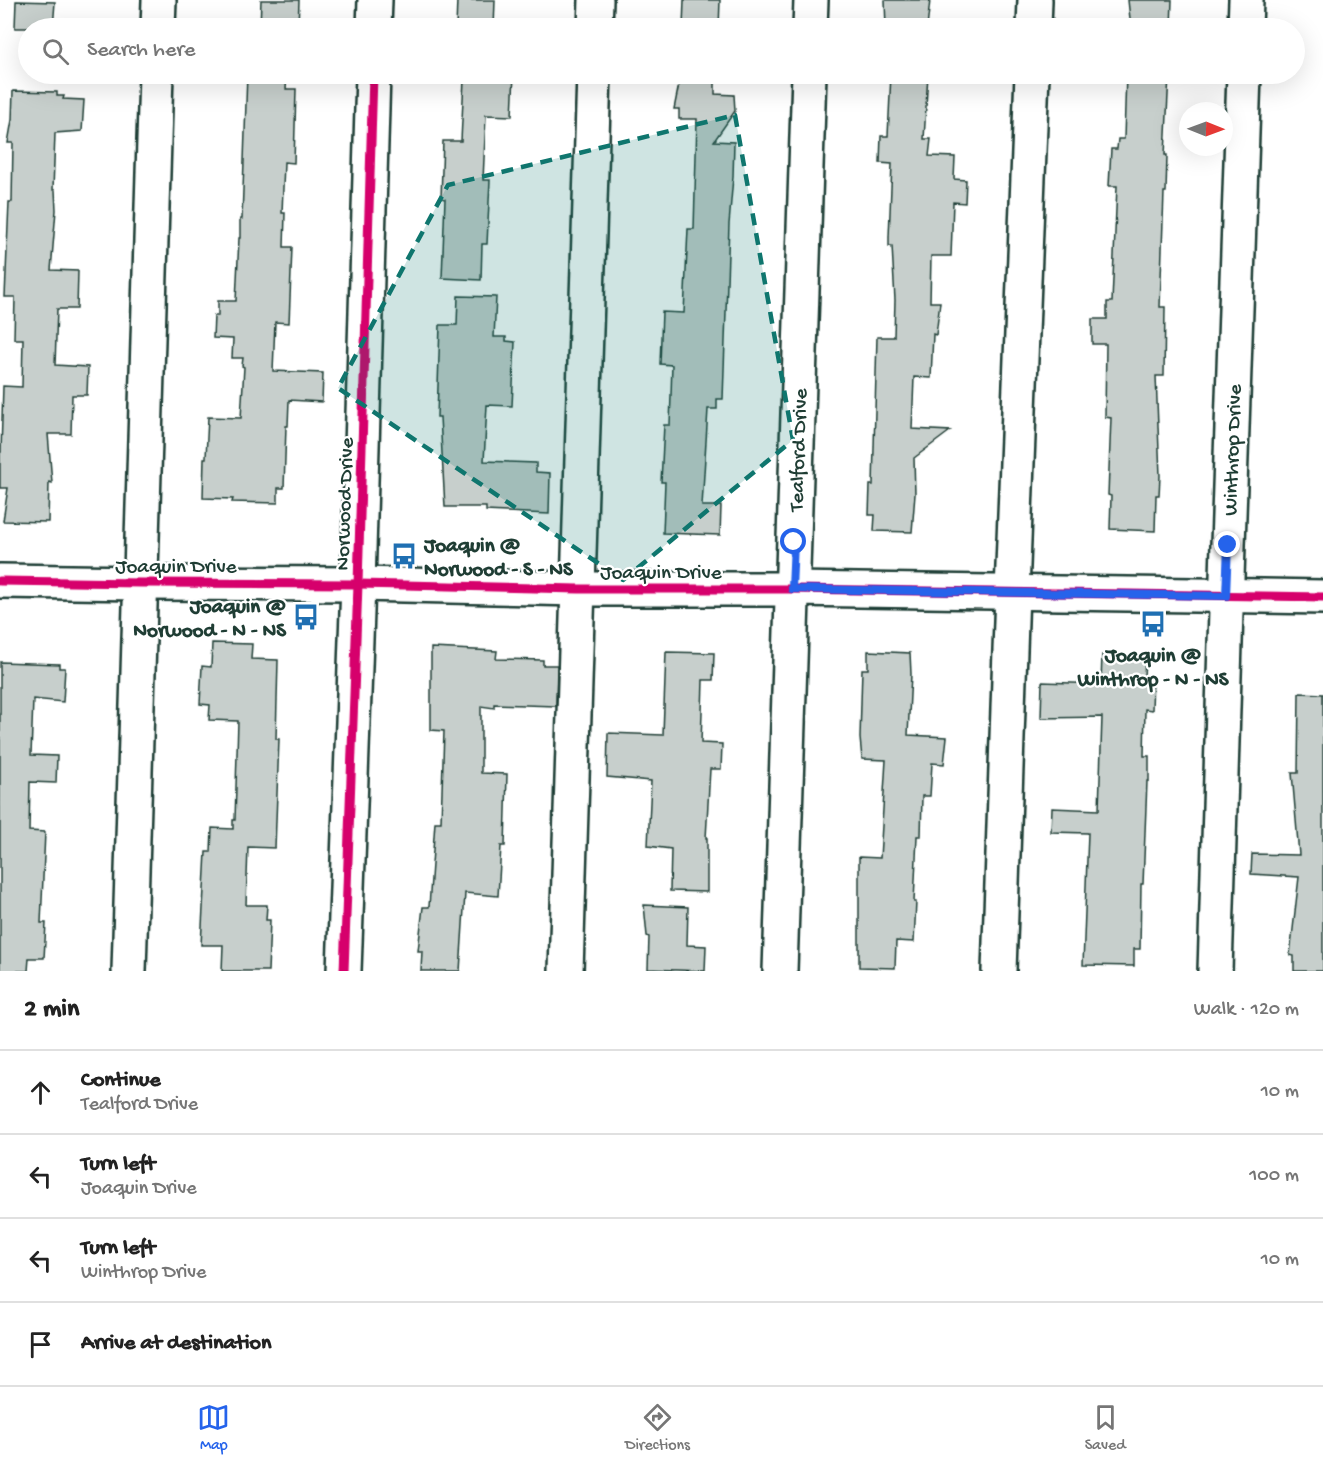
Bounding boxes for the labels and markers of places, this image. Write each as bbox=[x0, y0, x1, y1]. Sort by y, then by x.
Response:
place label: Joaquin @ Norwood - S - NS bbox=[423, 535, 574, 584]
bus stop icon: Joaquin @ Norwood - S - NS bbox=[389, 541, 419, 571]
place label: Joaquin @ Norwood - N - NS bbox=[133, 596, 287, 645]
bus stop icon: Joaquin @ Norwood - N - NS bbox=[291, 602, 321, 632]
bus stop icon: Joaquin @ Winthrop - N - NS bbox=[1138, 609, 1168, 639]
place label: Joaquin @ Winthrop - N - NS bbox=[1076, 645, 1230, 694]

